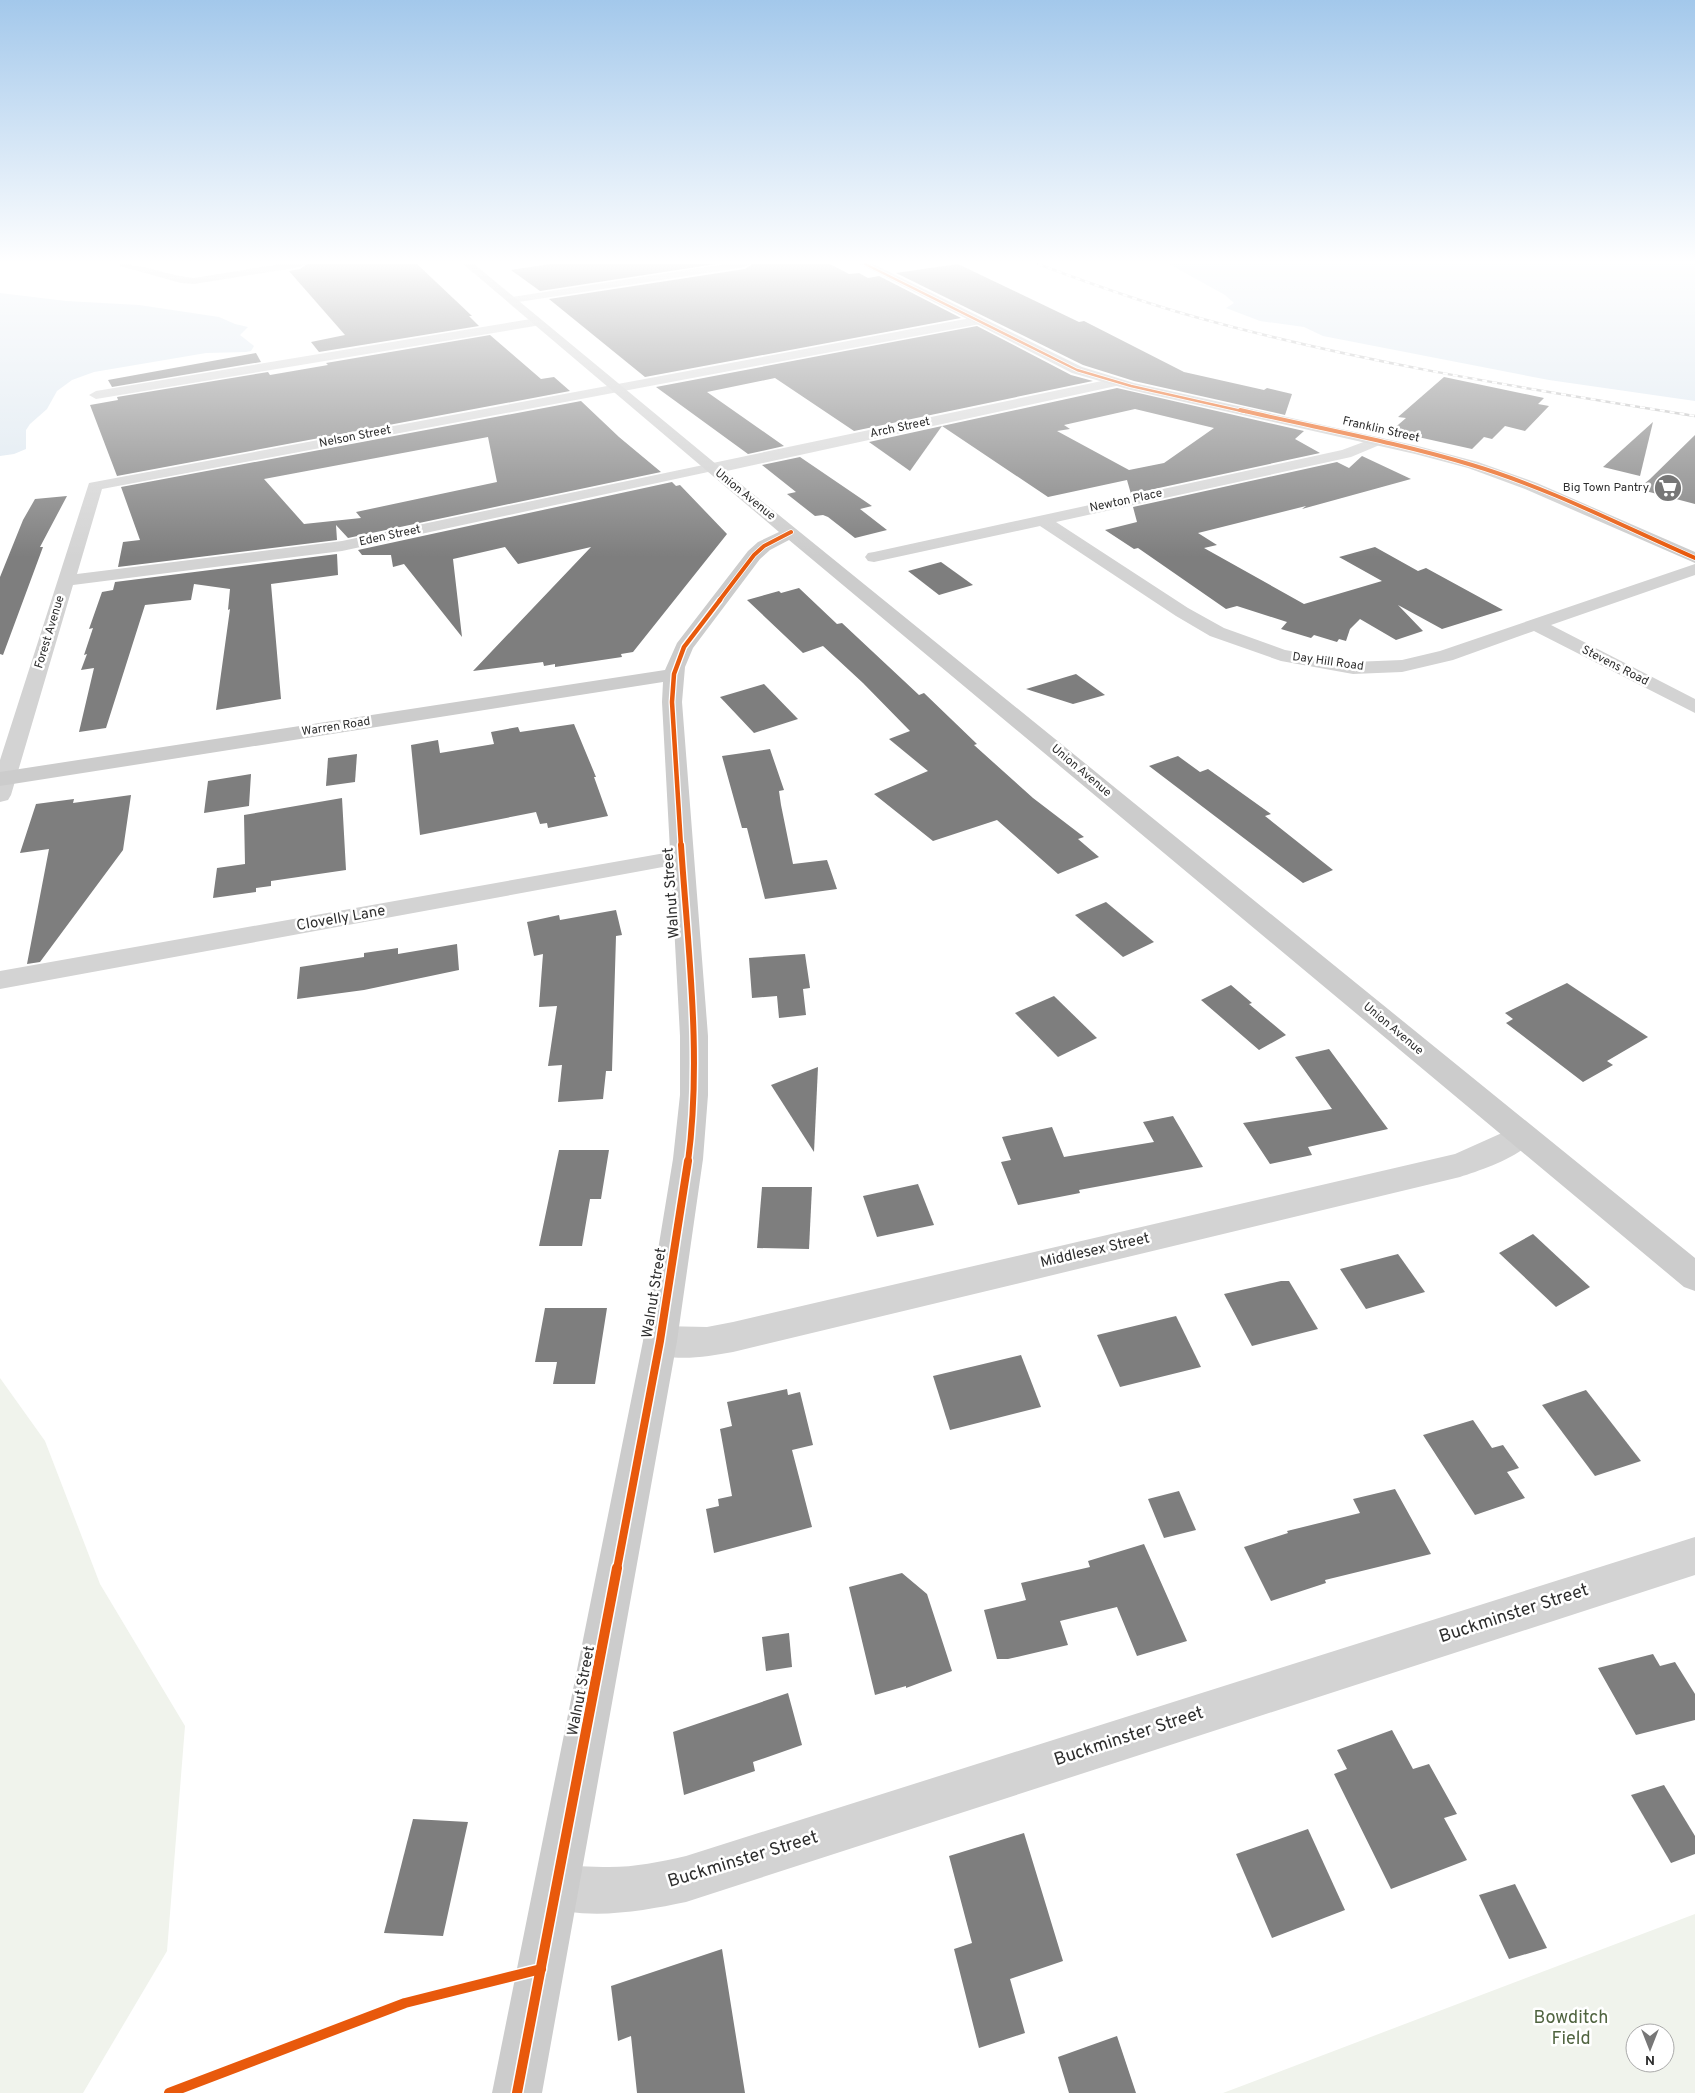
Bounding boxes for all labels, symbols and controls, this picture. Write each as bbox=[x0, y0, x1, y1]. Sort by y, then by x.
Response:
street label: Franklin Street bbox=[1341, 413, 1421, 447]
street label: Arch Street bbox=[868, 414, 932, 442]
street label: Nelson Street bbox=[318, 422, 392, 452]
street label: Union Avenue bbox=[711, 466, 779, 524]
supermarket icon: Big Town Pantry bbox=[1653, 473, 1683, 503]
place label: Big Town Pantry bbox=[1563, 480, 1649, 496]
street label: Newton Place bbox=[1088, 485, 1164, 517]
street label: Eden Street bbox=[358, 522, 422, 550]
street label: Forest Avenue bbox=[31, 594, 69, 670]
street label: Stevens Road bbox=[1579, 642, 1651, 690]
street label: Day Hill Road bbox=[1291, 649, 1365, 675]
street label: Warren Road bbox=[301, 714, 371, 740]
street label: Union Avenue bbox=[1048, 741, 1114, 801]
street label: Walnut Street bbox=[659, 847, 685, 939]
street label: Clovelly Lane bbox=[295, 902, 387, 936]
street label: Union Avenue bbox=[1360, 999, 1426, 1059]
street label: Middlesex Street bbox=[1038, 1229, 1152, 1273]
street label: Walnut Street bbox=[638, 1246, 672, 1340]
street label: Buckminster Street bbox=[1436, 1579, 1592, 1649]
street label: Walnut Street bbox=[564, 1644, 600, 1738]
street label: Buckminster Street bbox=[1051, 1702, 1207, 1772]
street label: Buckminster Street bbox=[665, 1826, 821, 1894]
park label: Bowditch Field bbox=[1534, 2007, 1608, 2051]
north arrow bbox=[1625, 2023, 1675, 2073]
text: N bbox=[1645, 2051, 1655, 2068]

